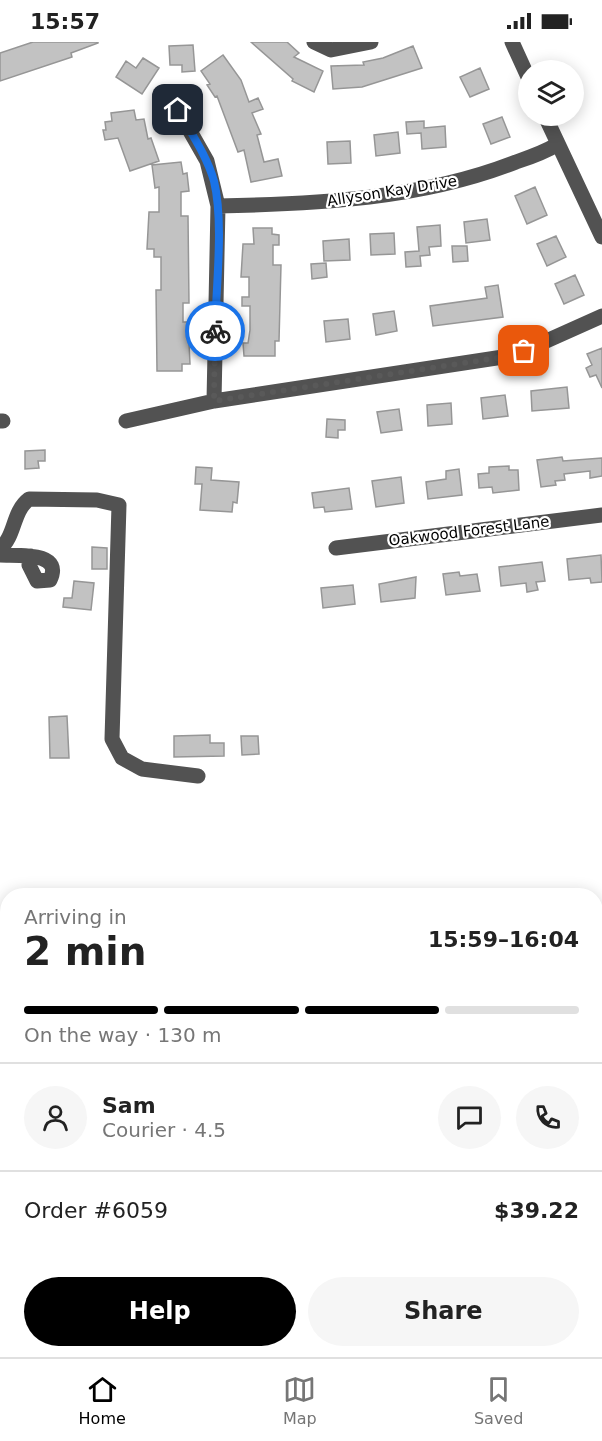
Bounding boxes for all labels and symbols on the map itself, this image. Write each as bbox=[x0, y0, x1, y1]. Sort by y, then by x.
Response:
pin bbox=[152, 84, 203, 135]
street label: Allyson Kay Drive bbox=[326, 172, 458, 210]
courier bbox=[185, 301, 245, 361]
pin bbox=[498, 325, 549, 376]
street label: Oakwood Forest Lane bbox=[388, 512, 550, 550]

